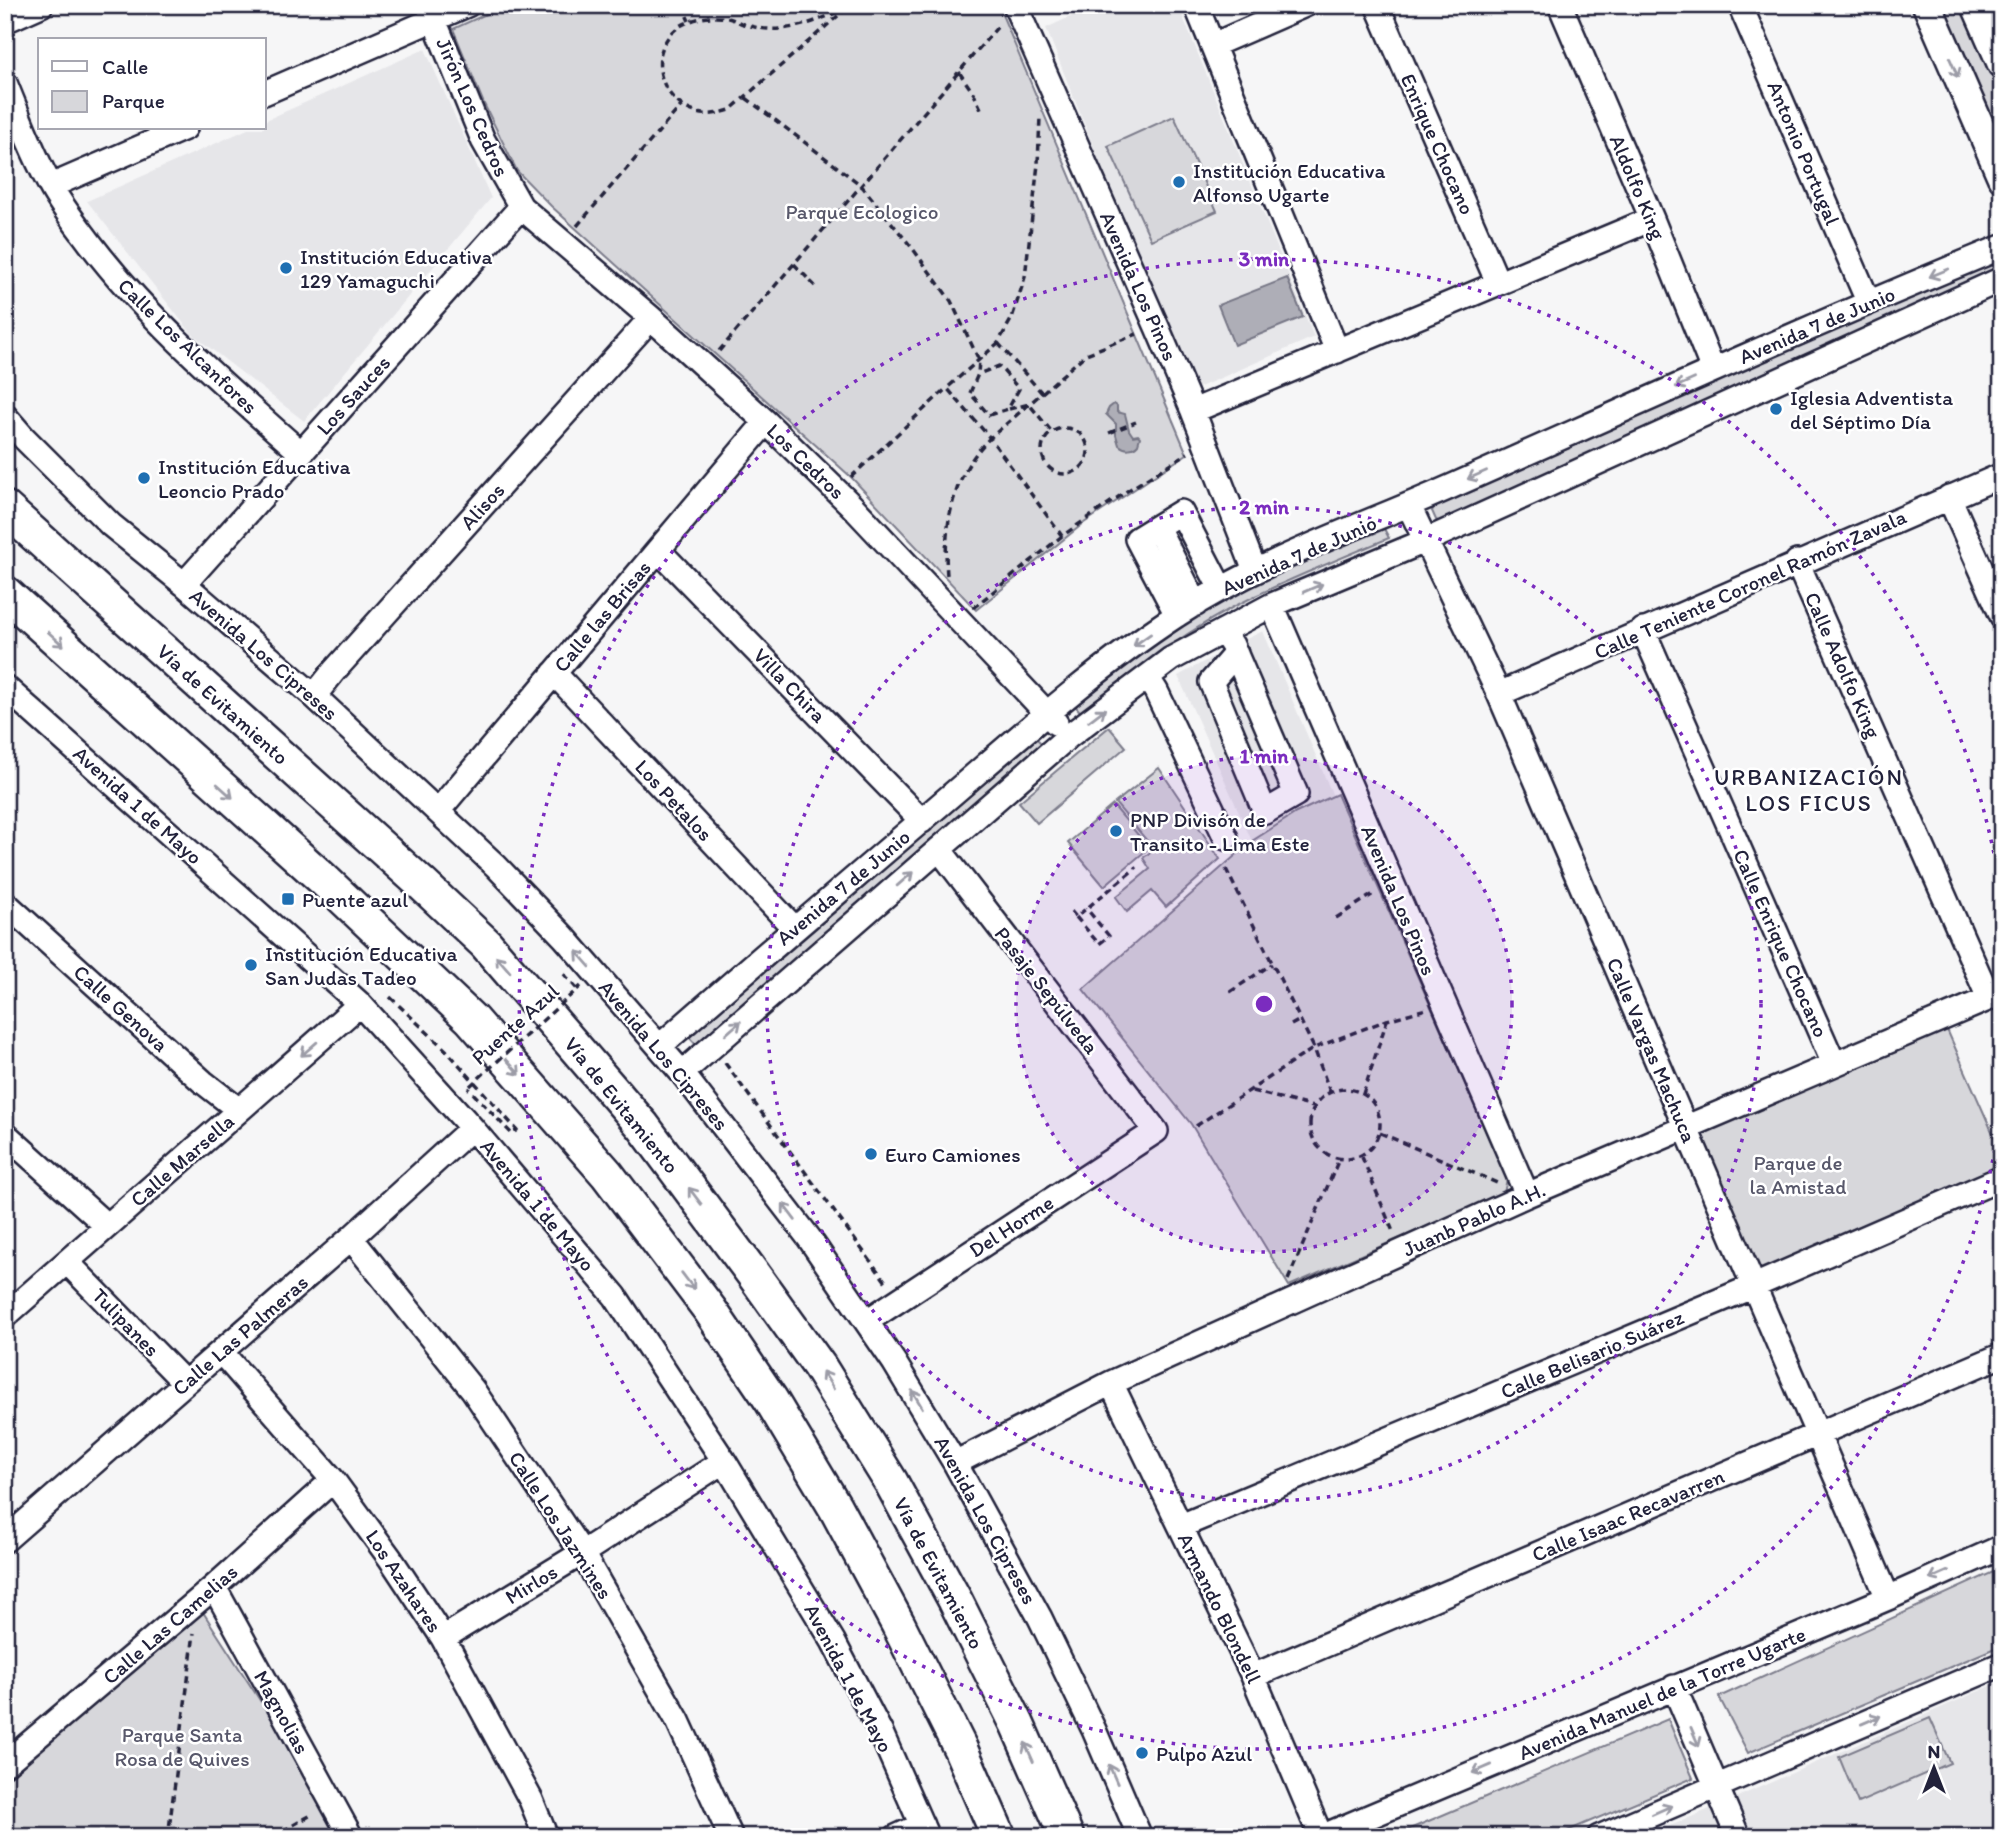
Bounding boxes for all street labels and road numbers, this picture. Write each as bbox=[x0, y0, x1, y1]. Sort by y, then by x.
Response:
street label: Jirón Los Cedros bbox=[431, 34, 515, 180]
street label: Enrique Chocano bbox=[1396, 70, 1480, 218]
street label: Antonio Portugal bbox=[1762, 77, 1846, 229]
street label: Aldolfo King bbox=[1605, 131, 1671, 243]
street label: Avenida Los Pinos bbox=[1095, 208, 1183, 364]
street label: Calle Los Alcanfores bbox=[113, 273, 263, 419]
street label: Avenida 7 de Junio bbox=[1735, 281, 1899, 369]
street label: Los Sauces bbox=[311, 350, 395, 440]
street label: Los Cedros bbox=[762, 418, 850, 504]
street label: Alisos bbox=[455, 477, 509, 535]
street label: Calle Teniente Coronel Ramón Zavala bbox=[1590, 504, 1910, 664]
street label: Avenida 7 de Junio bbox=[1218, 510, 1380, 600]
street label: Calle las Brisas bbox=[548, 555, 656, 677]
street label: Avenida Los Cipreses bbox=[185, 583, 343, 725]
street label: Calle Adolfo King bbox=[1800, 588, 1887, 742]
street label: Vía de Evitamiento bbox=[152, 638, 294, 770]
street label: Villa Chira bbox=[748, 643, 832, 728]
street label: Avenida 1 de Mayo bbox=[68, 741, 208, 869]
street label: Los Petalos bbox=[630, 754, 718, 846]
street label: Avenida Los Pinos bbox=[1356, 821, 1442, 979]
street label: Avenida 7 de Junio bbox=[771, 824, 915, 950]
street label: Calle Enrique Chocano bbox=[1728, 845, 1834, 1041]
street label: Pasaje Sepúlveda bbox=[990, 921, 1104, 1059]
street label: Calle Vargas Machuca bbox=[1602, 954, 1702, 1146]
street label: Calle Genova bbox=[69, 959, 173, 1057]
street label: Avenida Los Cipreses bbox=[594, 975, 734, 1135]
street label: Puente Azul bbox=[466, 978, 564, 1070]
street label: Vía de Evitamiento bbox=[559, 1032, 685, 1178]
street label: Calle Marsella bbox=[125, 1108, 239, 1212]
street label: Avenida 1 de Mayo bbox=[476, 1134, 600, 1276]
street label: Juanb Pablo A.H. bbox=[1399, 1176, 1549, 1262]
street label: Del Horme bbox=[964, 1190, 1058, 1262]
street label: Calle Las Palmeras bbox=[167, 1269, 313, 1401]
street label: Tulipanes bbox=[87, 1282, 165, 1362]
street label: Calle Belisario Suárez bbox=[1497, 1304, 1688, 1404]
street label: Avenida Los Cipreses bbox=[929, 1432, 1043, 1608]
street label: Calle Los Jazmines bbox=[504, 1446, 618, 1604]
street label: Calle Isaac Recavarren bbox=[1528, 1463, 1728, 1567]
street label: Vía de Evitamiento bbox=[888, 1493, 990, 1653]
street label: Los Azahares bbox=[360, 1525, 448, 1637]
street label: Armando Blondell bbox=[1173, 1529, 1267, 1687]
street label: Calle Las Camelias bbox=[97, 1559, 243, 1689]
street label: Mirlos bbox=[500, 1559, 562, 1609]
street label: Avenida 1 de Mayo bbox=[799, 1599, 899, 1757]
street label: Avenida Manuel de la Torre Ugarte bbox=[1515, 1621, 1809, 1765]
street label: Magnolias bbox=[249, 1666, 315, 1758]

